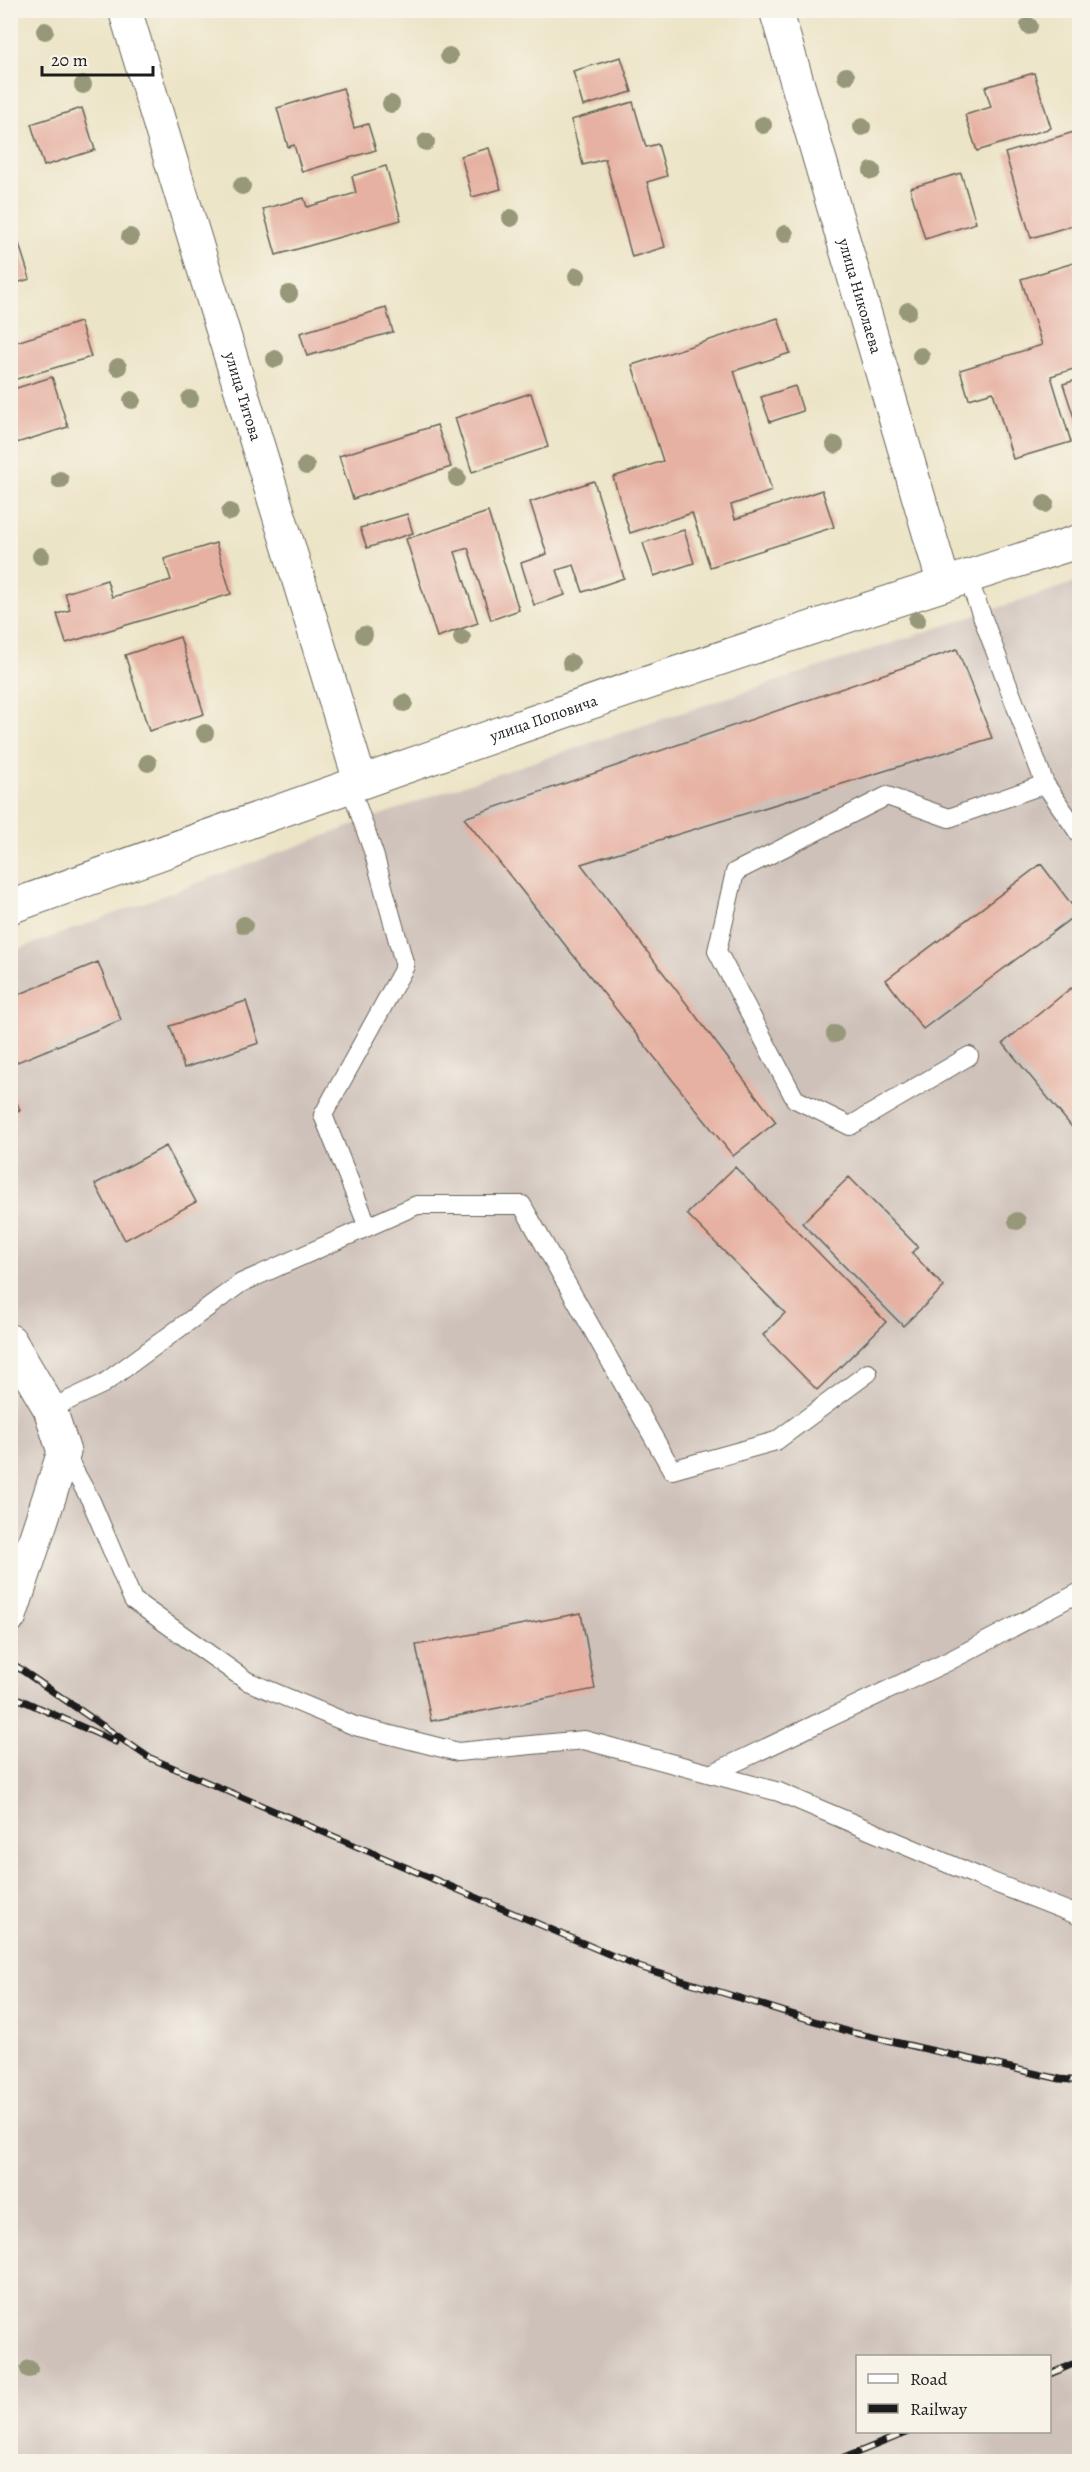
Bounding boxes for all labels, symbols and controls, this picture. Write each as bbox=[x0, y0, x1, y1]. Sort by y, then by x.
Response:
scale bar bbox=[42, 39, 153, 77]
text: 20 m bbox=[51, 48, 88, 72]
street label: улица Николаева bbox=[832, 235, 887, 357]
street label: улица Титова bbox=[219, 348, 267, 444]
street label: улица Поповича bbox=[486, 690, 601, 748]
legend bbox=[856, 2355, 1051, 2433]
text: Road bbox=[910, 2367, 948, 2391]
text: Railway bbox=[910, 2397, 968, 2421]

